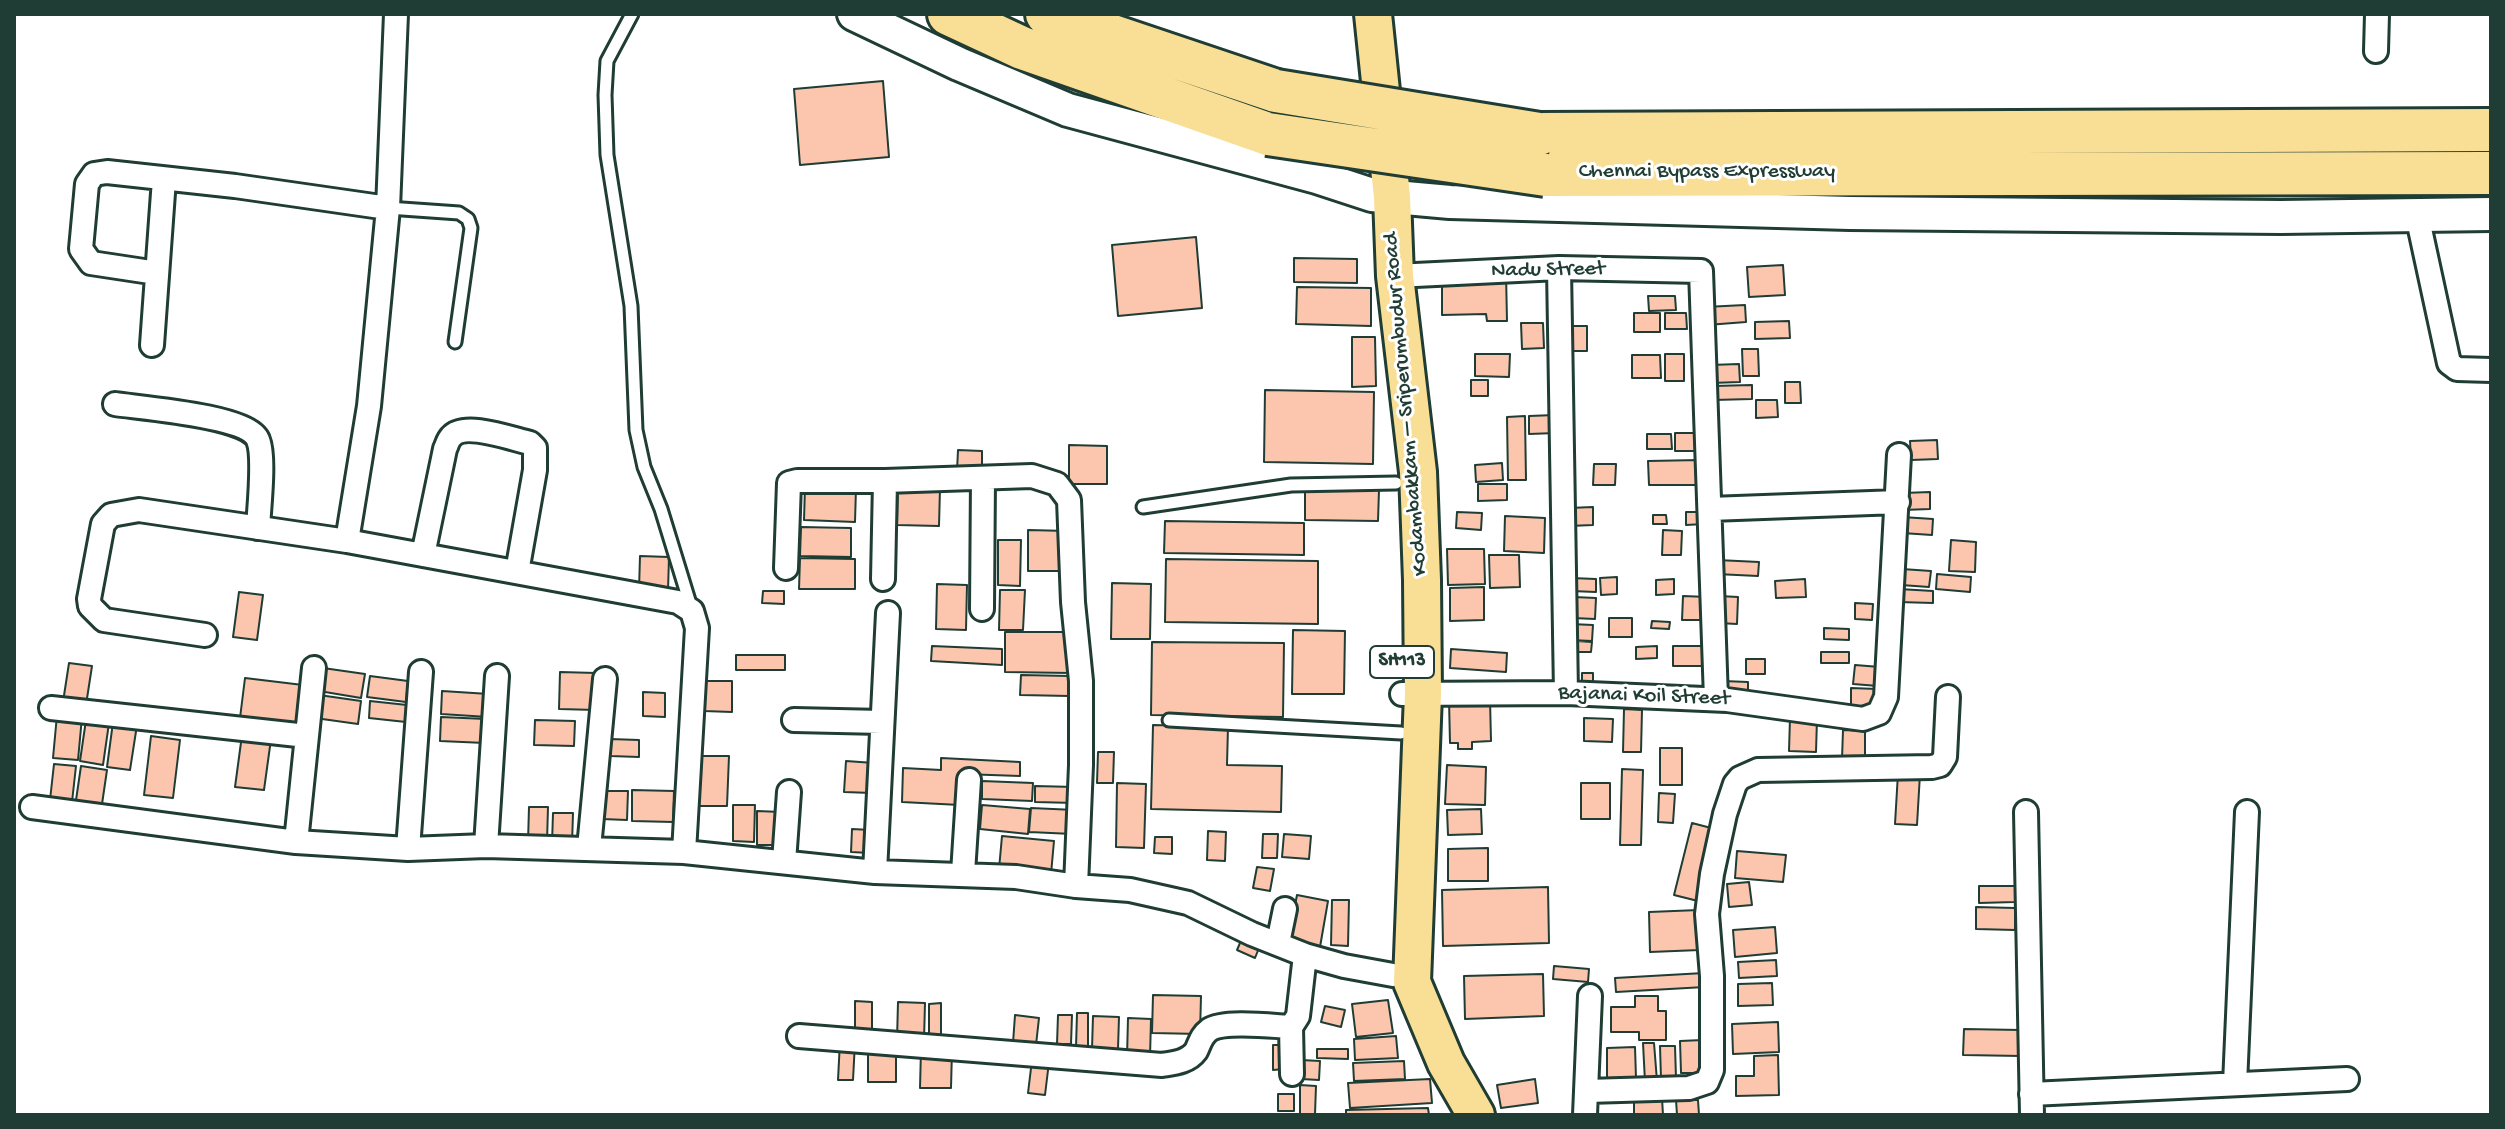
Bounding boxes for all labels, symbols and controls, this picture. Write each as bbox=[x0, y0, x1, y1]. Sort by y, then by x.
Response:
street label: Chennai Bypass Expressway bbox=[1579, 160, 1835, 186]
street label: Kodambakkam – Sriperumbudur Road bbox=[1379, 231, 1435, 577]
street label: Nadu Street bbox=[1491, 257, 1605, 285]
road number: SH113 bbox=[1370, 646, 1434, 678]
street label: Bajanai Koil Street bbox=[1558, 681, 1730, 713]

